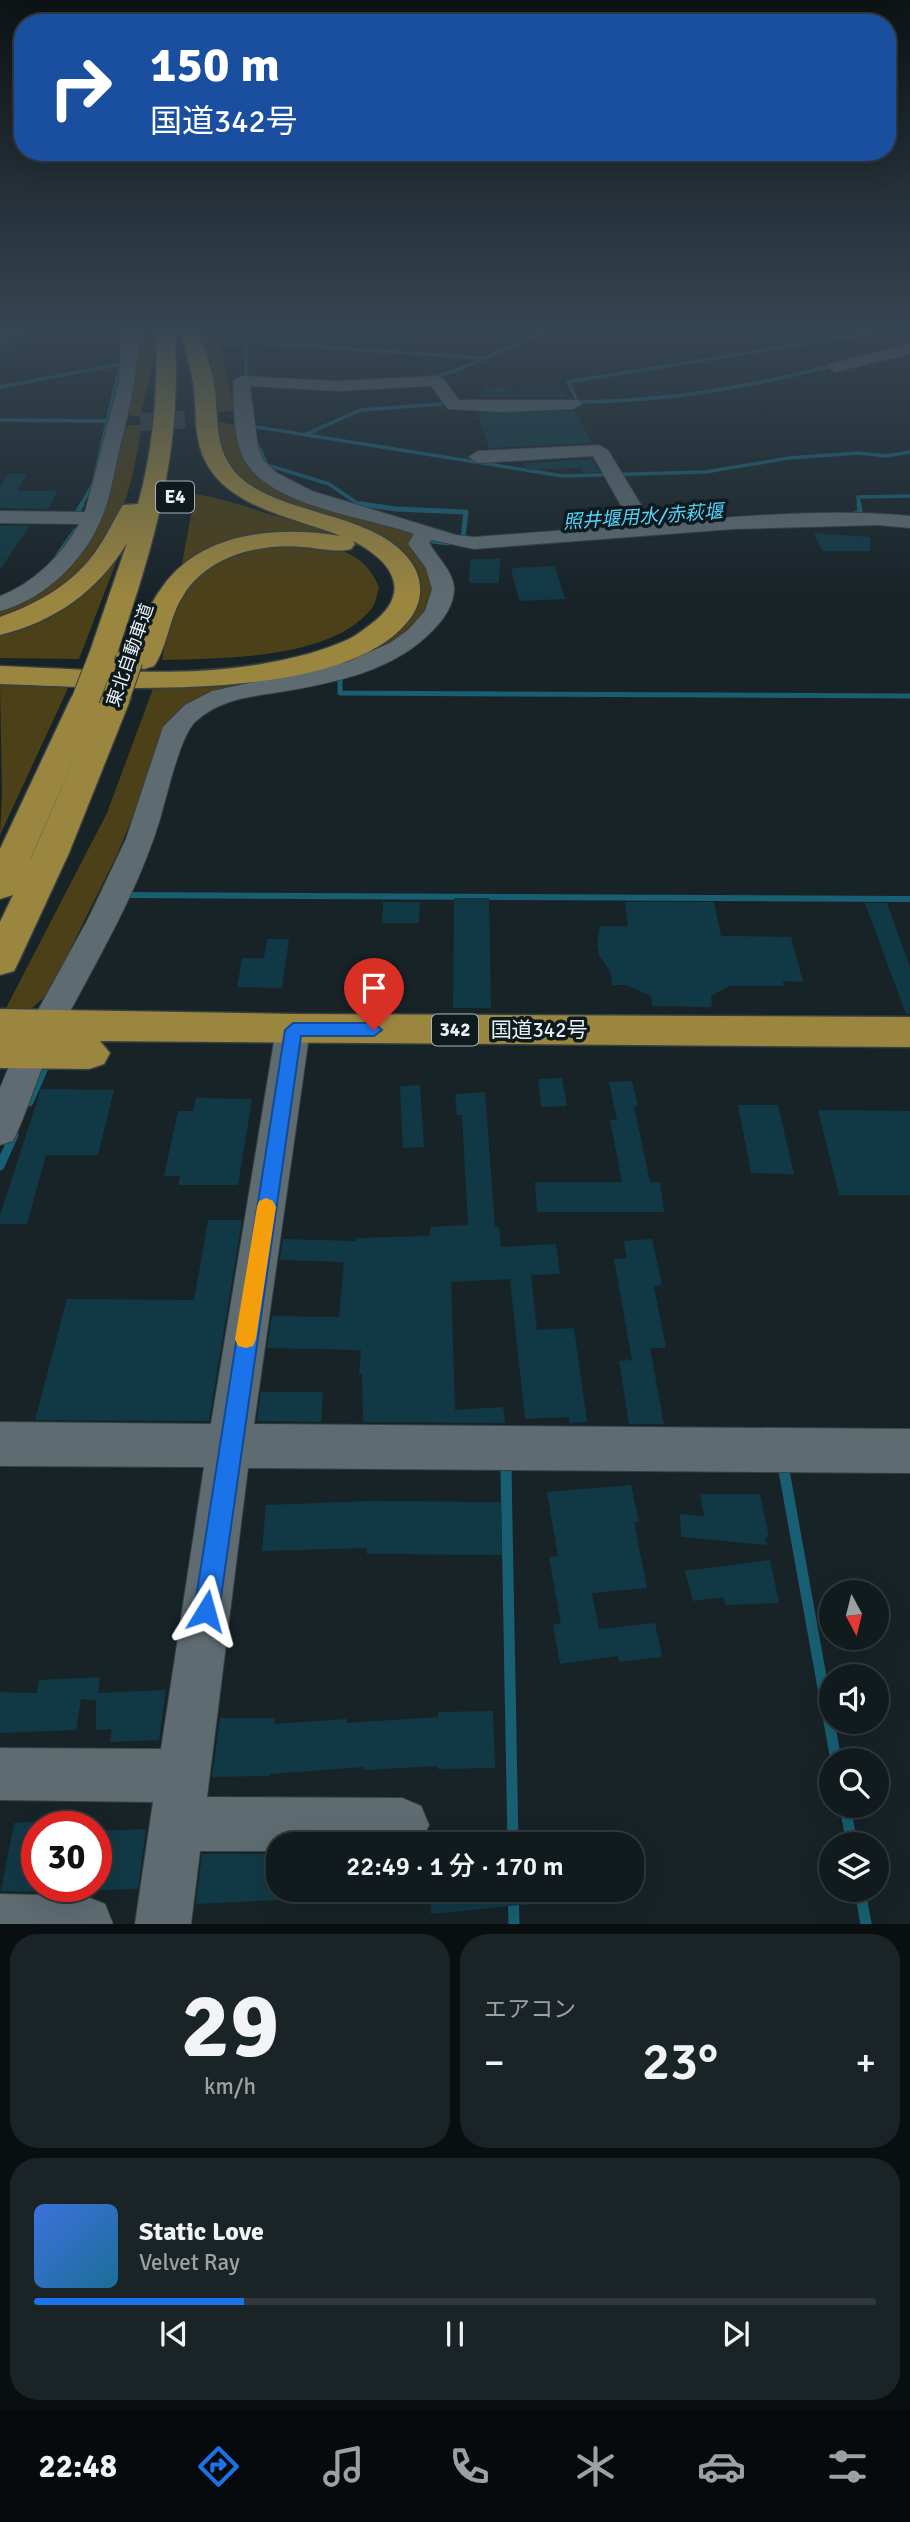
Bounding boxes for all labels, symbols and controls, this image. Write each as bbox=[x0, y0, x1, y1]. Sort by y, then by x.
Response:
text: 150 m bbox=[150, 35, 280, 95]
icon: right bbox=[35, 42, 126, 133]
text: 国道342号 bbox=[150, 102, 298, 141]
road number: E4 bbox=[156, 482, 194, 512]
water label: 照井堰用水/赤萩堰 bbox=[562, 499, 727, 535]
street label: 東北自動車道 bbox=[102, 600, 158, 710]
pin bbox=[344, 958, 404, 1030]
icon: arrive bbox=[355, 969, 393, 1007]
road number: 342 bbox=[432, 1014, 478, 1046]
street label: 国道342号 bbox=[490, 1017, 588, 1043]
position arrow bbox=[169, 1574, 243, 1648]
north arrow bbox=[819, 1580, 889, 1650]
map controls bbox=[819, 1580, 889, 1902]
button: sound bbox=[819, 1664, 889, 1734]
button: search bbox=[819, 1748, 889, 1818]
speed limit sign: 30 bbox=[21, 1811, 112, 1902]
button: layers bbox=[819, 1832, 889, 1902]
text: 22:49 · 1 分 · 170 m bbox=[346, 1851, 564, 1883]
text: 29 bbox=[181, 1970, 279, 2083]
text: エアコン bbox=[484, 1995, 576, 2024]
text: 23° bbox=[642, 2030, 718, 2094]
text: − bbox=[484, 2039, 505, 2086]
text: + bbox=[855, 2039, 876, 2086]
text: km/h bbox=[204, 2072, 256, 2101]
text: Static Love bbox=[139, 2216, 264, 2248]
text: Velvet Ray bbox=[139, 2248, 240, 2277]
icon: previous bbox=[155, 2315, 193, 2353]
icon: pause bbox=[436, 2315, 474, 2353]
icon: next bbox=[717, 2315, 755, 2353]
icon: directions bbox=[194, 2442, 243, 2491]
icon: music bbox=[319, 2442, 368, 2491]
icon: phone bbox=[445, 2442, 494, 2491]
icon: climate bbox=[571, 2442, 620, 2491]
icon: car bbox=[697, 2442, 746, 2491]
icon: filters bbox=[823, 2442, 872, 2491]
text: 22:48 bbox=[38, 2447, 117, 2486]

